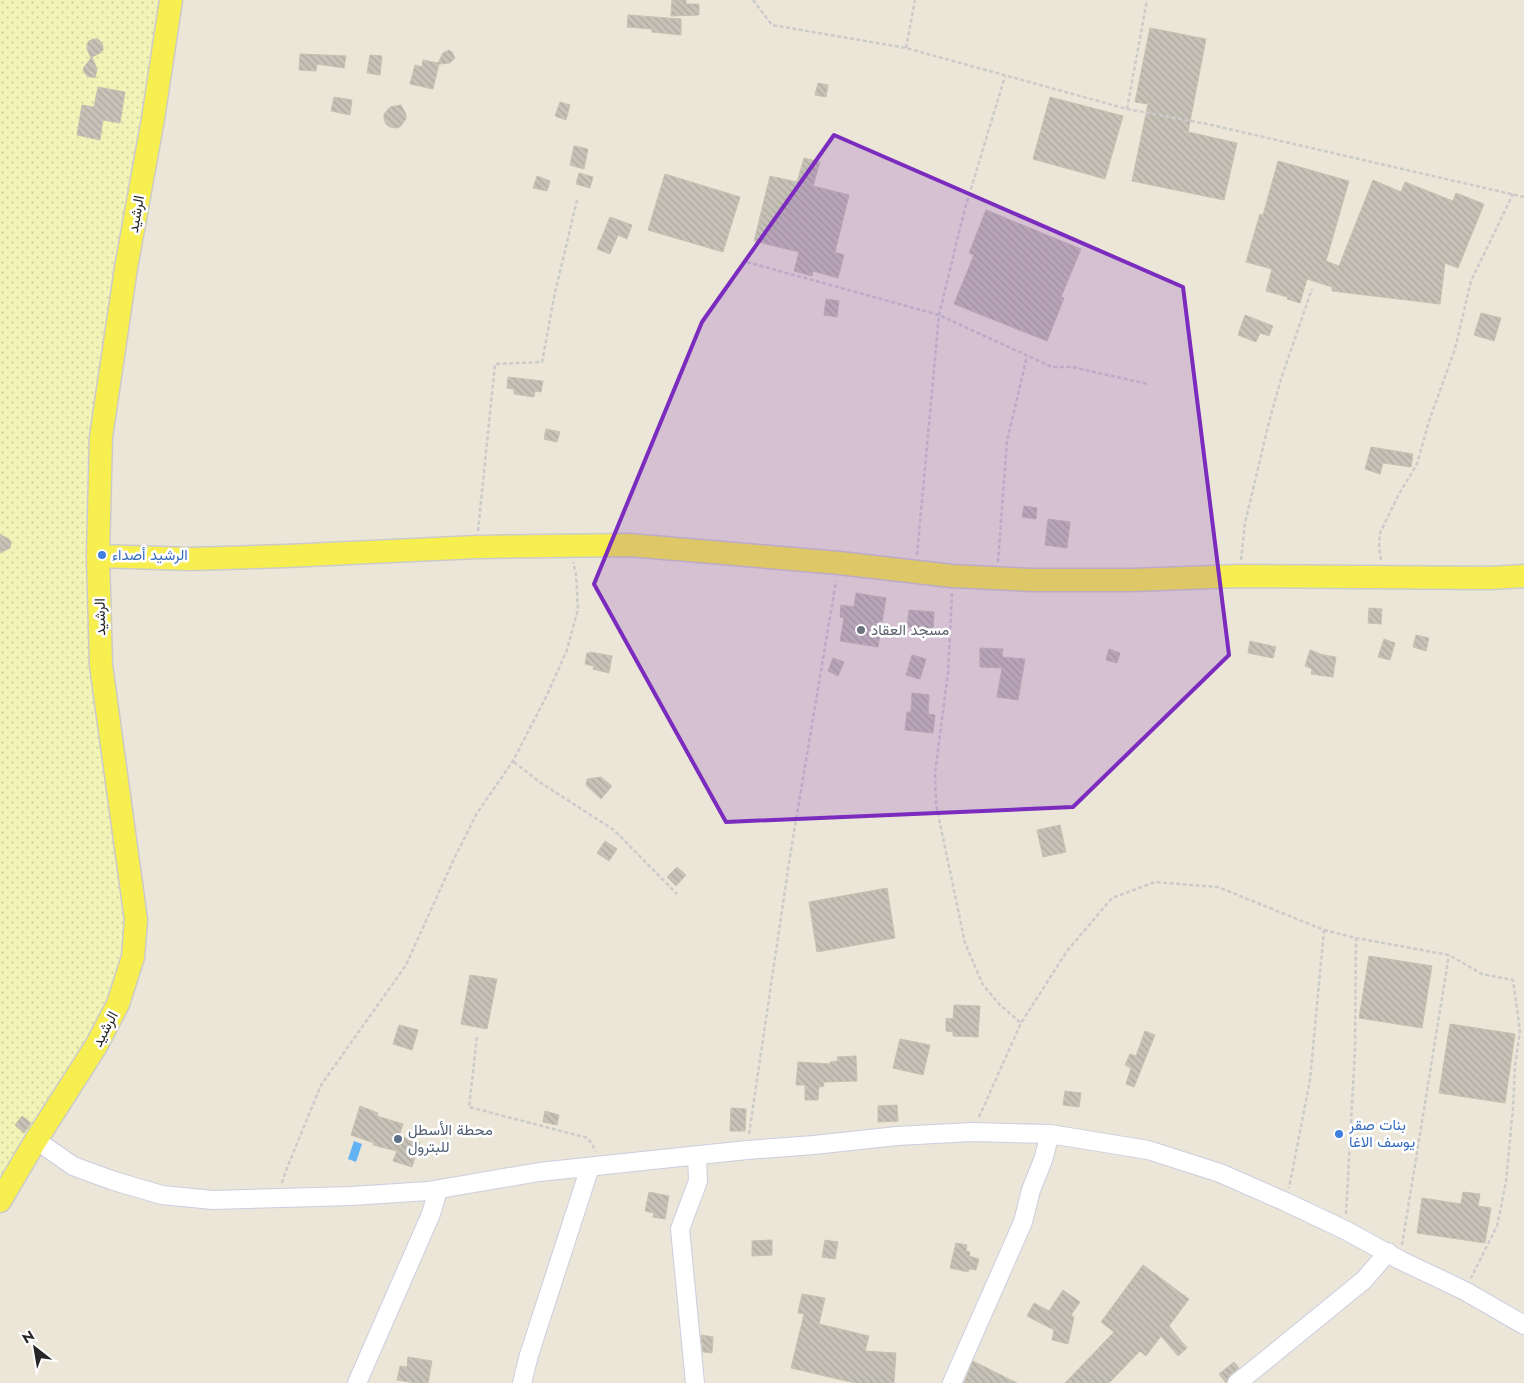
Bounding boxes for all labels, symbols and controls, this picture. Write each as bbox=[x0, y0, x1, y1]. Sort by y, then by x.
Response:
street label: الرشيد bbox=[122, 194, 150, 234]
place label: الرشيد أصداء bbox=[112, 544, 188, 566]
marker: الرشيد أصداء bbox=[96, 549, 108, 561]
street label: الرشيد bbox=[89, 598, 111, 636]
place label: مسجد العقاد bbox=[871, 619, 949, 641]
marker: مسجد العقاد bbox=[855, 624, 867, 636]
street label: الرشيد bbox=[86, 1007, 124, 1051]
place label: بنات صقر يوسف الاغا bbox=[1348, 1114, 1415, 1153]
place label: محطة الأسطل للبترول bbox=[408, 1119, 493, 1158]
marker: بنات صقر يوسف الاغا bbox=[1333, 1128, 1345, 1140]
marker: محطة الأسطل للبترول bbox=[392, 1133, 404, 1145]
north arrow bbox=[10, 1323, 60, 1373]
text: N bbox=[18, 1325, 38, 1348]

